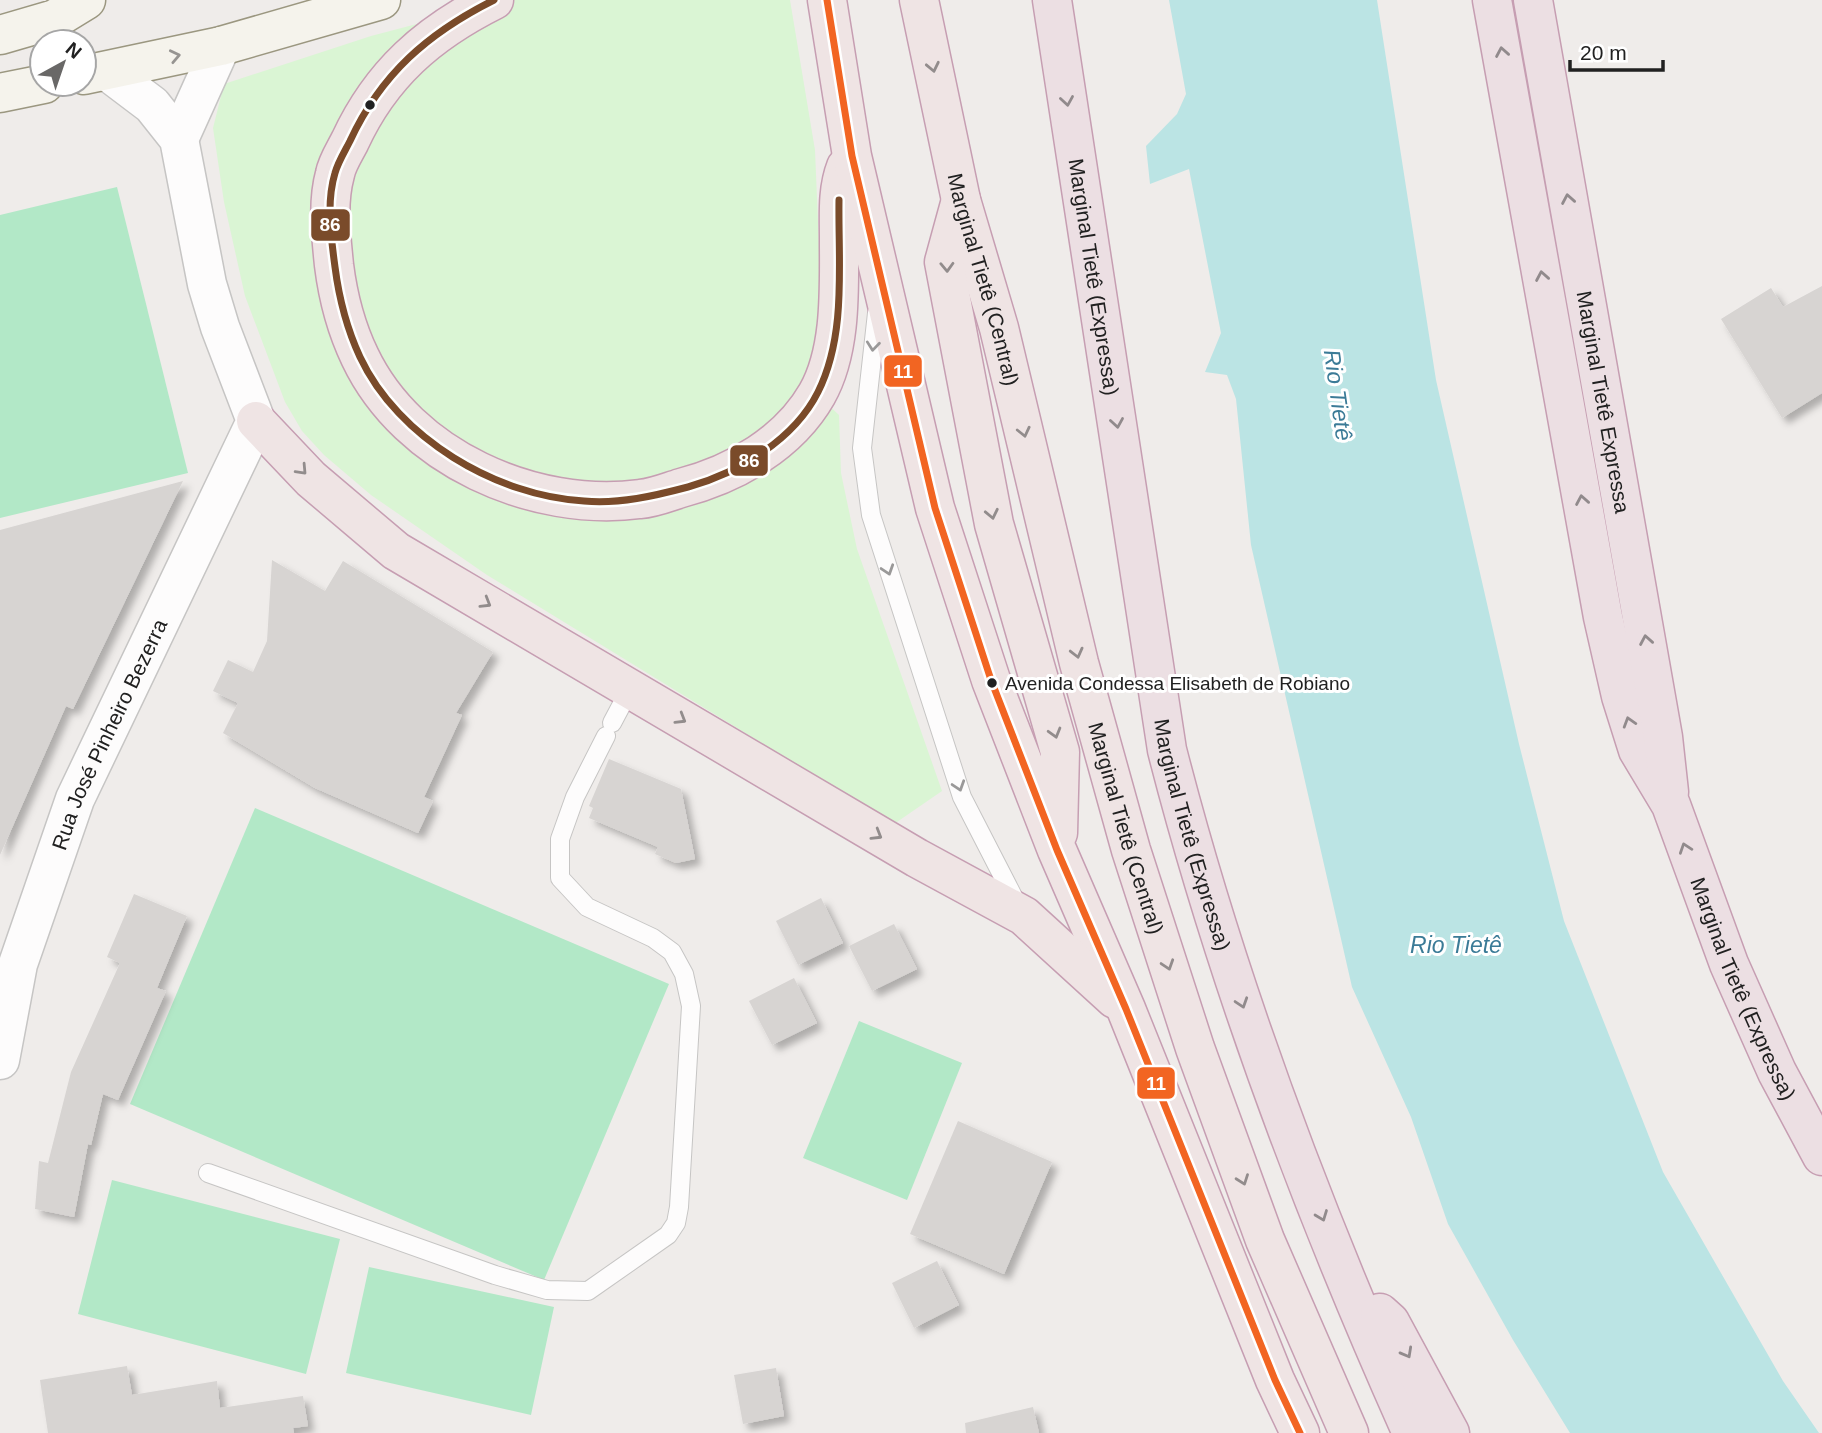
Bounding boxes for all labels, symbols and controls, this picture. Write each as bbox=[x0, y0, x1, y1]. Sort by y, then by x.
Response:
north arrow bbox=[28, 28, 98, 98]
scale bar bbox=[1570, 28, 1663, 72]
text: N bbox=[62, 38, 86, 63]
text: 20 m bbox=[1580, 41, 1627, 64]
one-way arrow bbox=[1495, 46, 1510, 58]
one-way arrow bbox=[169, 49, 181, 64]
one-way arrow bbox=[925, 61, 940, 73]
one-way arrow bbox=[1060, 95, 1075, 107]
unlabelled marker bbox=[363, 98, 377, 112]
street label: Marginal Tietê (Expressa) bbox=[1065, 157, 1124, 397]
street label: Marginal Tietê (Central) bbox=[944, 171, 1024, 388]
one-way arrow bbox=[1562, 193, 1577, 205]
line badge: 86 bbox=[310, 208, 351, 242]
text: 86 bbox=[319, 214, 341, 235]
one-way arrow bbox=[939, 262, 954, 273]
one-way arrow bbox=[1535, 270, 1550, 282]
street label: Marginal Tietê Expressa bbox=[1573, 289, 1635, 515]
one-way arrow bbox=[866, 340, 881, 352]
water label: Rio Tietê bbox=[1319, 348, 1357, 442]
line badge: 11 bbox=[883, 354, 923, 388]
text: 11 bbox=[893, 361, 913, 382]
one-way arrow bbox=[1109, 417, 1124, 429]
one-way arrow bbox=[1016, 426, 1030, 438]
line badge: 86 bbox=[729, 444, 769, 477]
text: 86 bbox=[738, 450, 760, 471]
one-way arrow bbox=[294, 462, 307, 475]
one-way arrow bbox=[1575, 494, 1590, 506]
one-way arrow bbox=[984, 508, 999, 520]
one-way arrow bbox=[880, 563, 894, 576]
one-way arrow bbox=[478, 595, 491, 608]
street label: Rua José Pinheiro Bezerra bbox=[47, 615, 171, 853]
one-way arrow bbox=[1639, 635, 1654, 646]
one-way arrow bbox=[1069, 647, 1083, 659]
place label: Avenida Condessa Elisabeth de Robiano bbox=[1005, 673, 1350, 694]
marker: Avenida Condessa Elisabeth de Robiano bbox=[985, 676, 999, 690]
one-way arrow bbox=[674, 711, 687, 724]
street label: Marginal Tietê (Expressa) bbox=[1151, 717, 1236, 953]
one-way arrow bbox=[1623, 717, 1638, 729]
street label: Marginal Tietê (Central) bbox=[1085, 720, 1169, 937]
one-way arrow bbox=[1046, 727, 1061, 739]
one-way arrow bbox=[951, 780, 965, 792]
one-way arrow bbox=[870, 826, 883, 839]
one-way arrow bbox=[1679, 842, 1693, 855]
street label: Marginal Tietê (Expressa) bbox=[1687, 874, 1801, 1104]
water label: Rio Tietê bbox=[1410, 932, 1502, 958]
one-way arrow bbox=[1160, 959, 1175, 971]
one-way arrow bbox=[1234, 996, 1248, 1009]
line badge: 11 bbox=[1136, 1066, 1176, 1100]
text: 11 bbox=[1146, 1073, 1166, 1094]
one-way arrow bbox=[1235, 1174, 1249, 1186]
one-way arrow bbox=[1314, 1209, 1328, 1221]
one-way arrow bbox=[1398, 1346, 1412, 1358]

